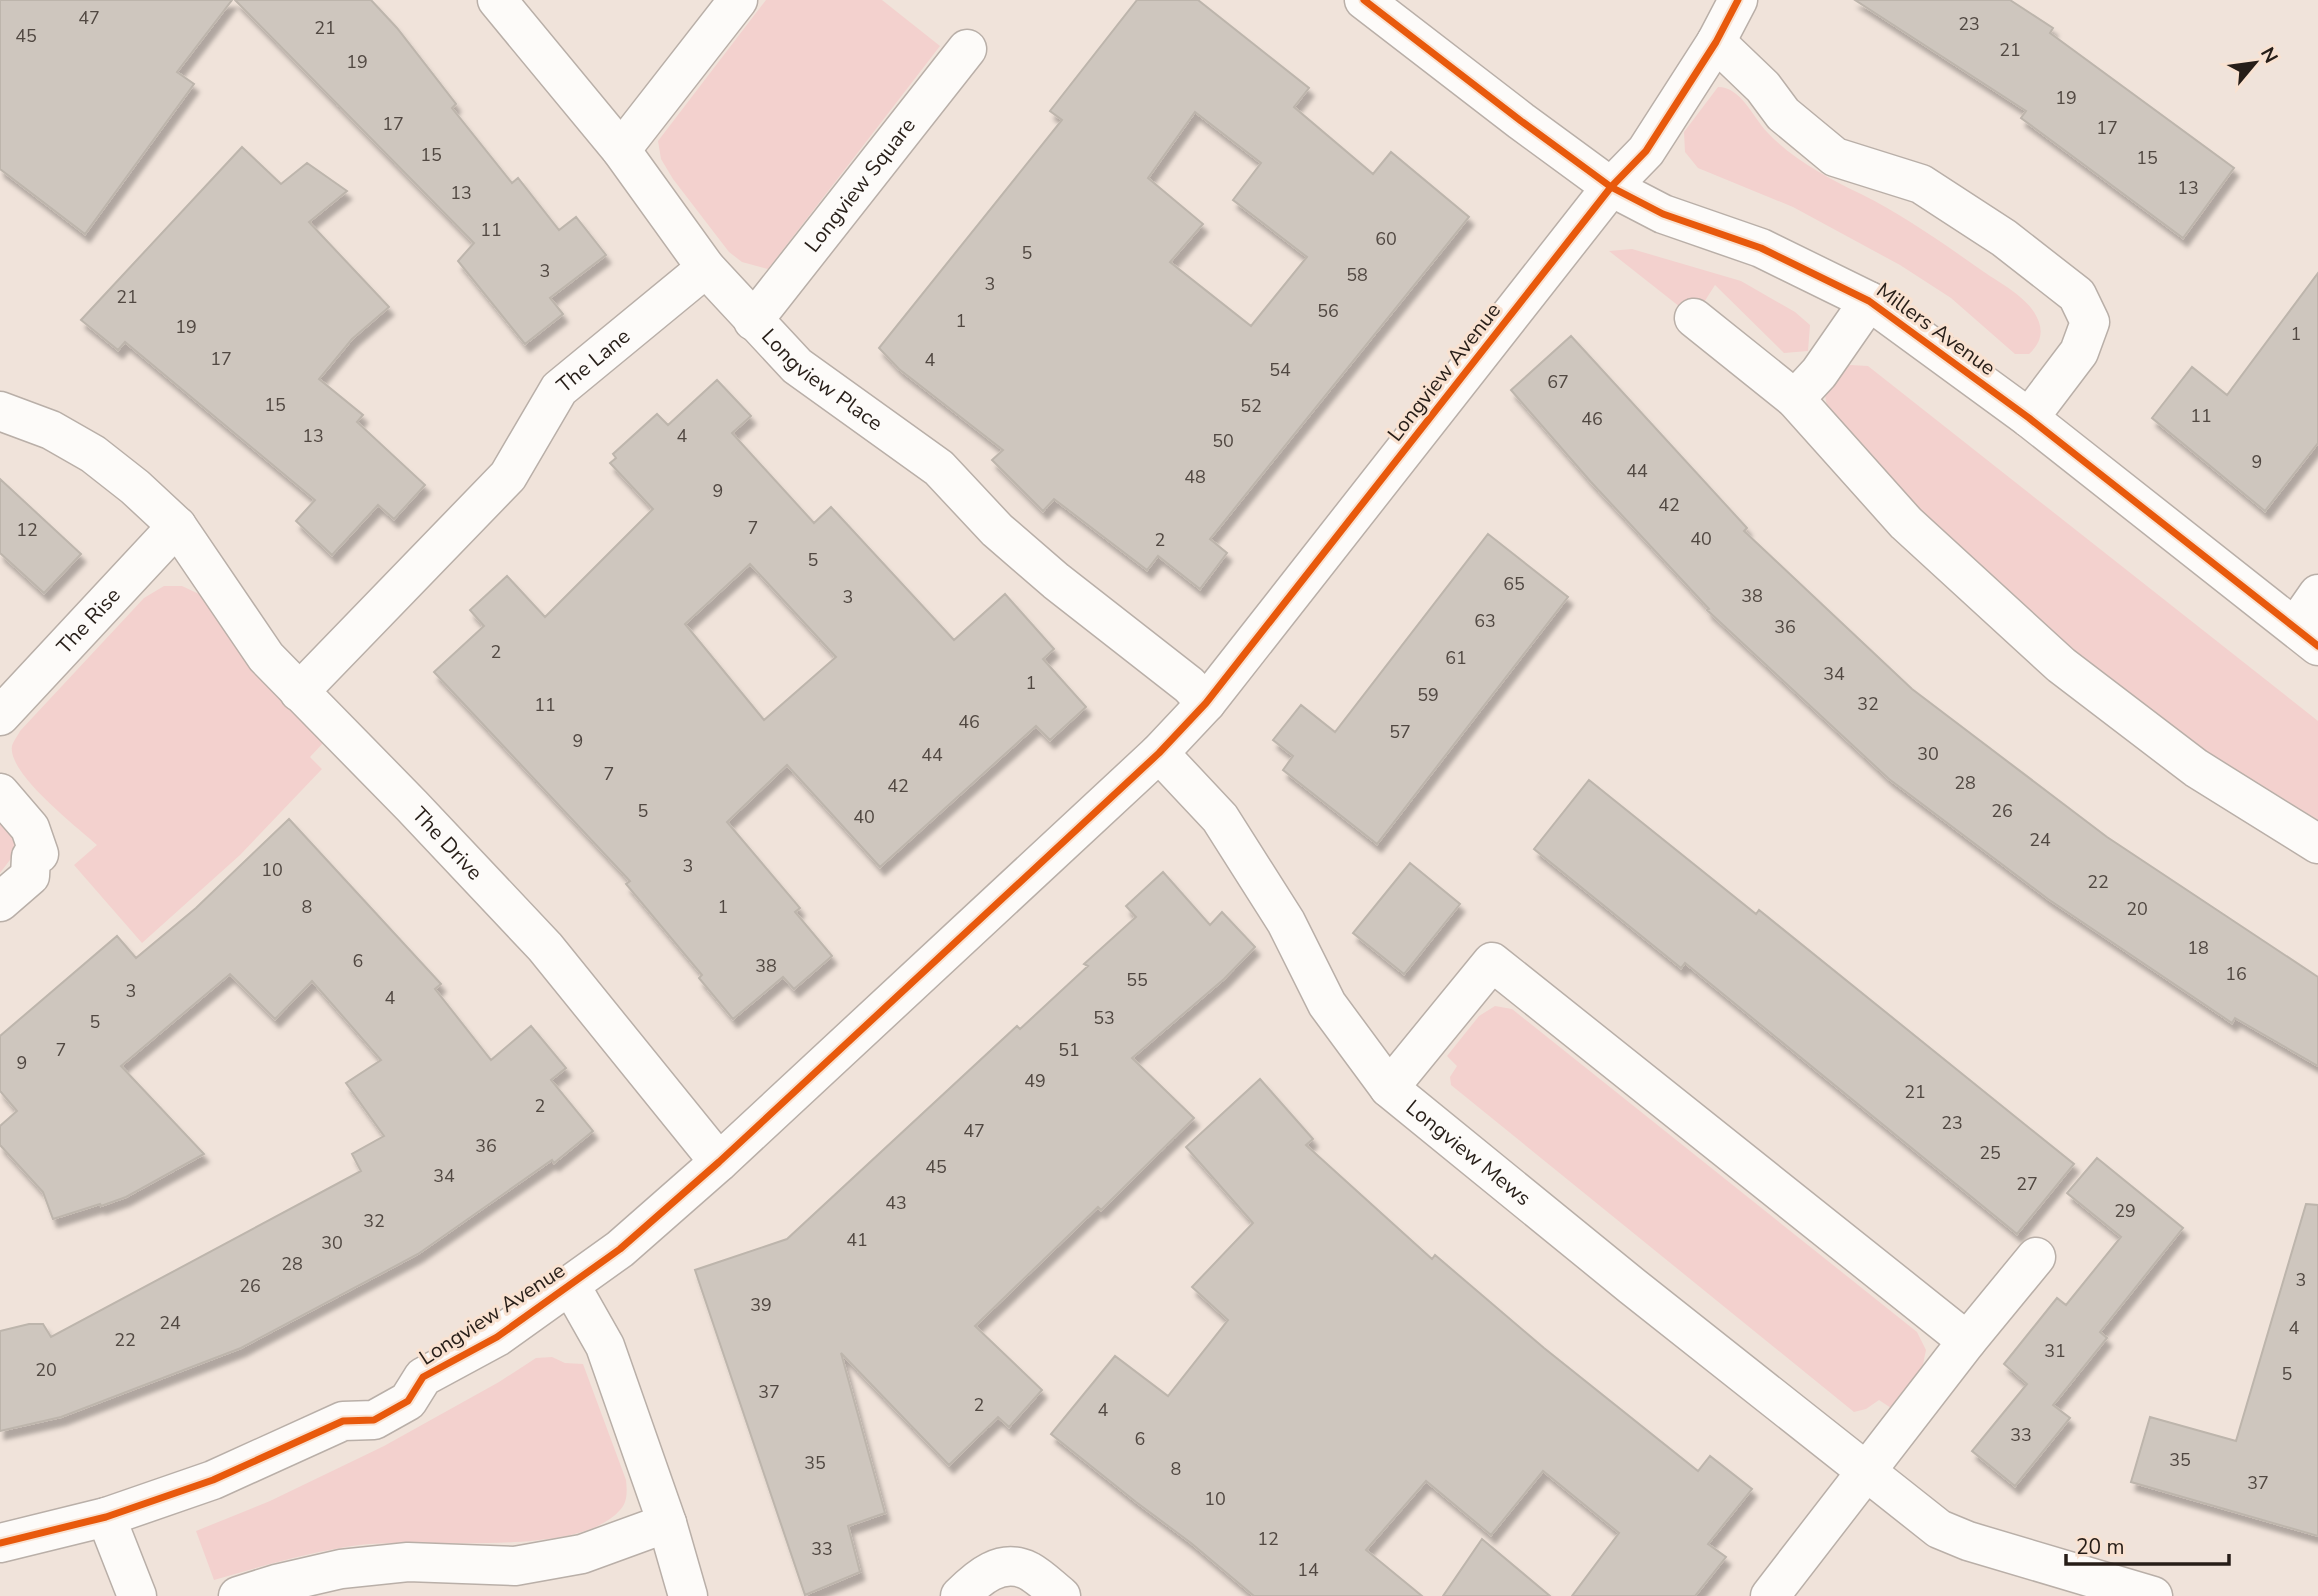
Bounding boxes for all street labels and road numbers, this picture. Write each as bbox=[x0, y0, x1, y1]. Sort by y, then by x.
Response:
street label: Longview Square bbox=[798, 112, 922, 258]
street label: Millers Avenue bbox=[1871, 276, 2001, 382]
street label: Longview Avenue bbox=[1381, 297, 1507, 447]
street label: The Lane bbox=[551, 322, 636, 399]
street label: Longview Place bbox=[755, 323, 888, 437]
street label: The Rise bbox=[51, 582, 127, 660]
street label: The Drive bbox=[406, 801, 489, 886]
street label: Longview Mews bbox=[1400, 1093, 1537, 1212]
street label: Longview Avenue bbox=[414, 1256, 570, 1372]

